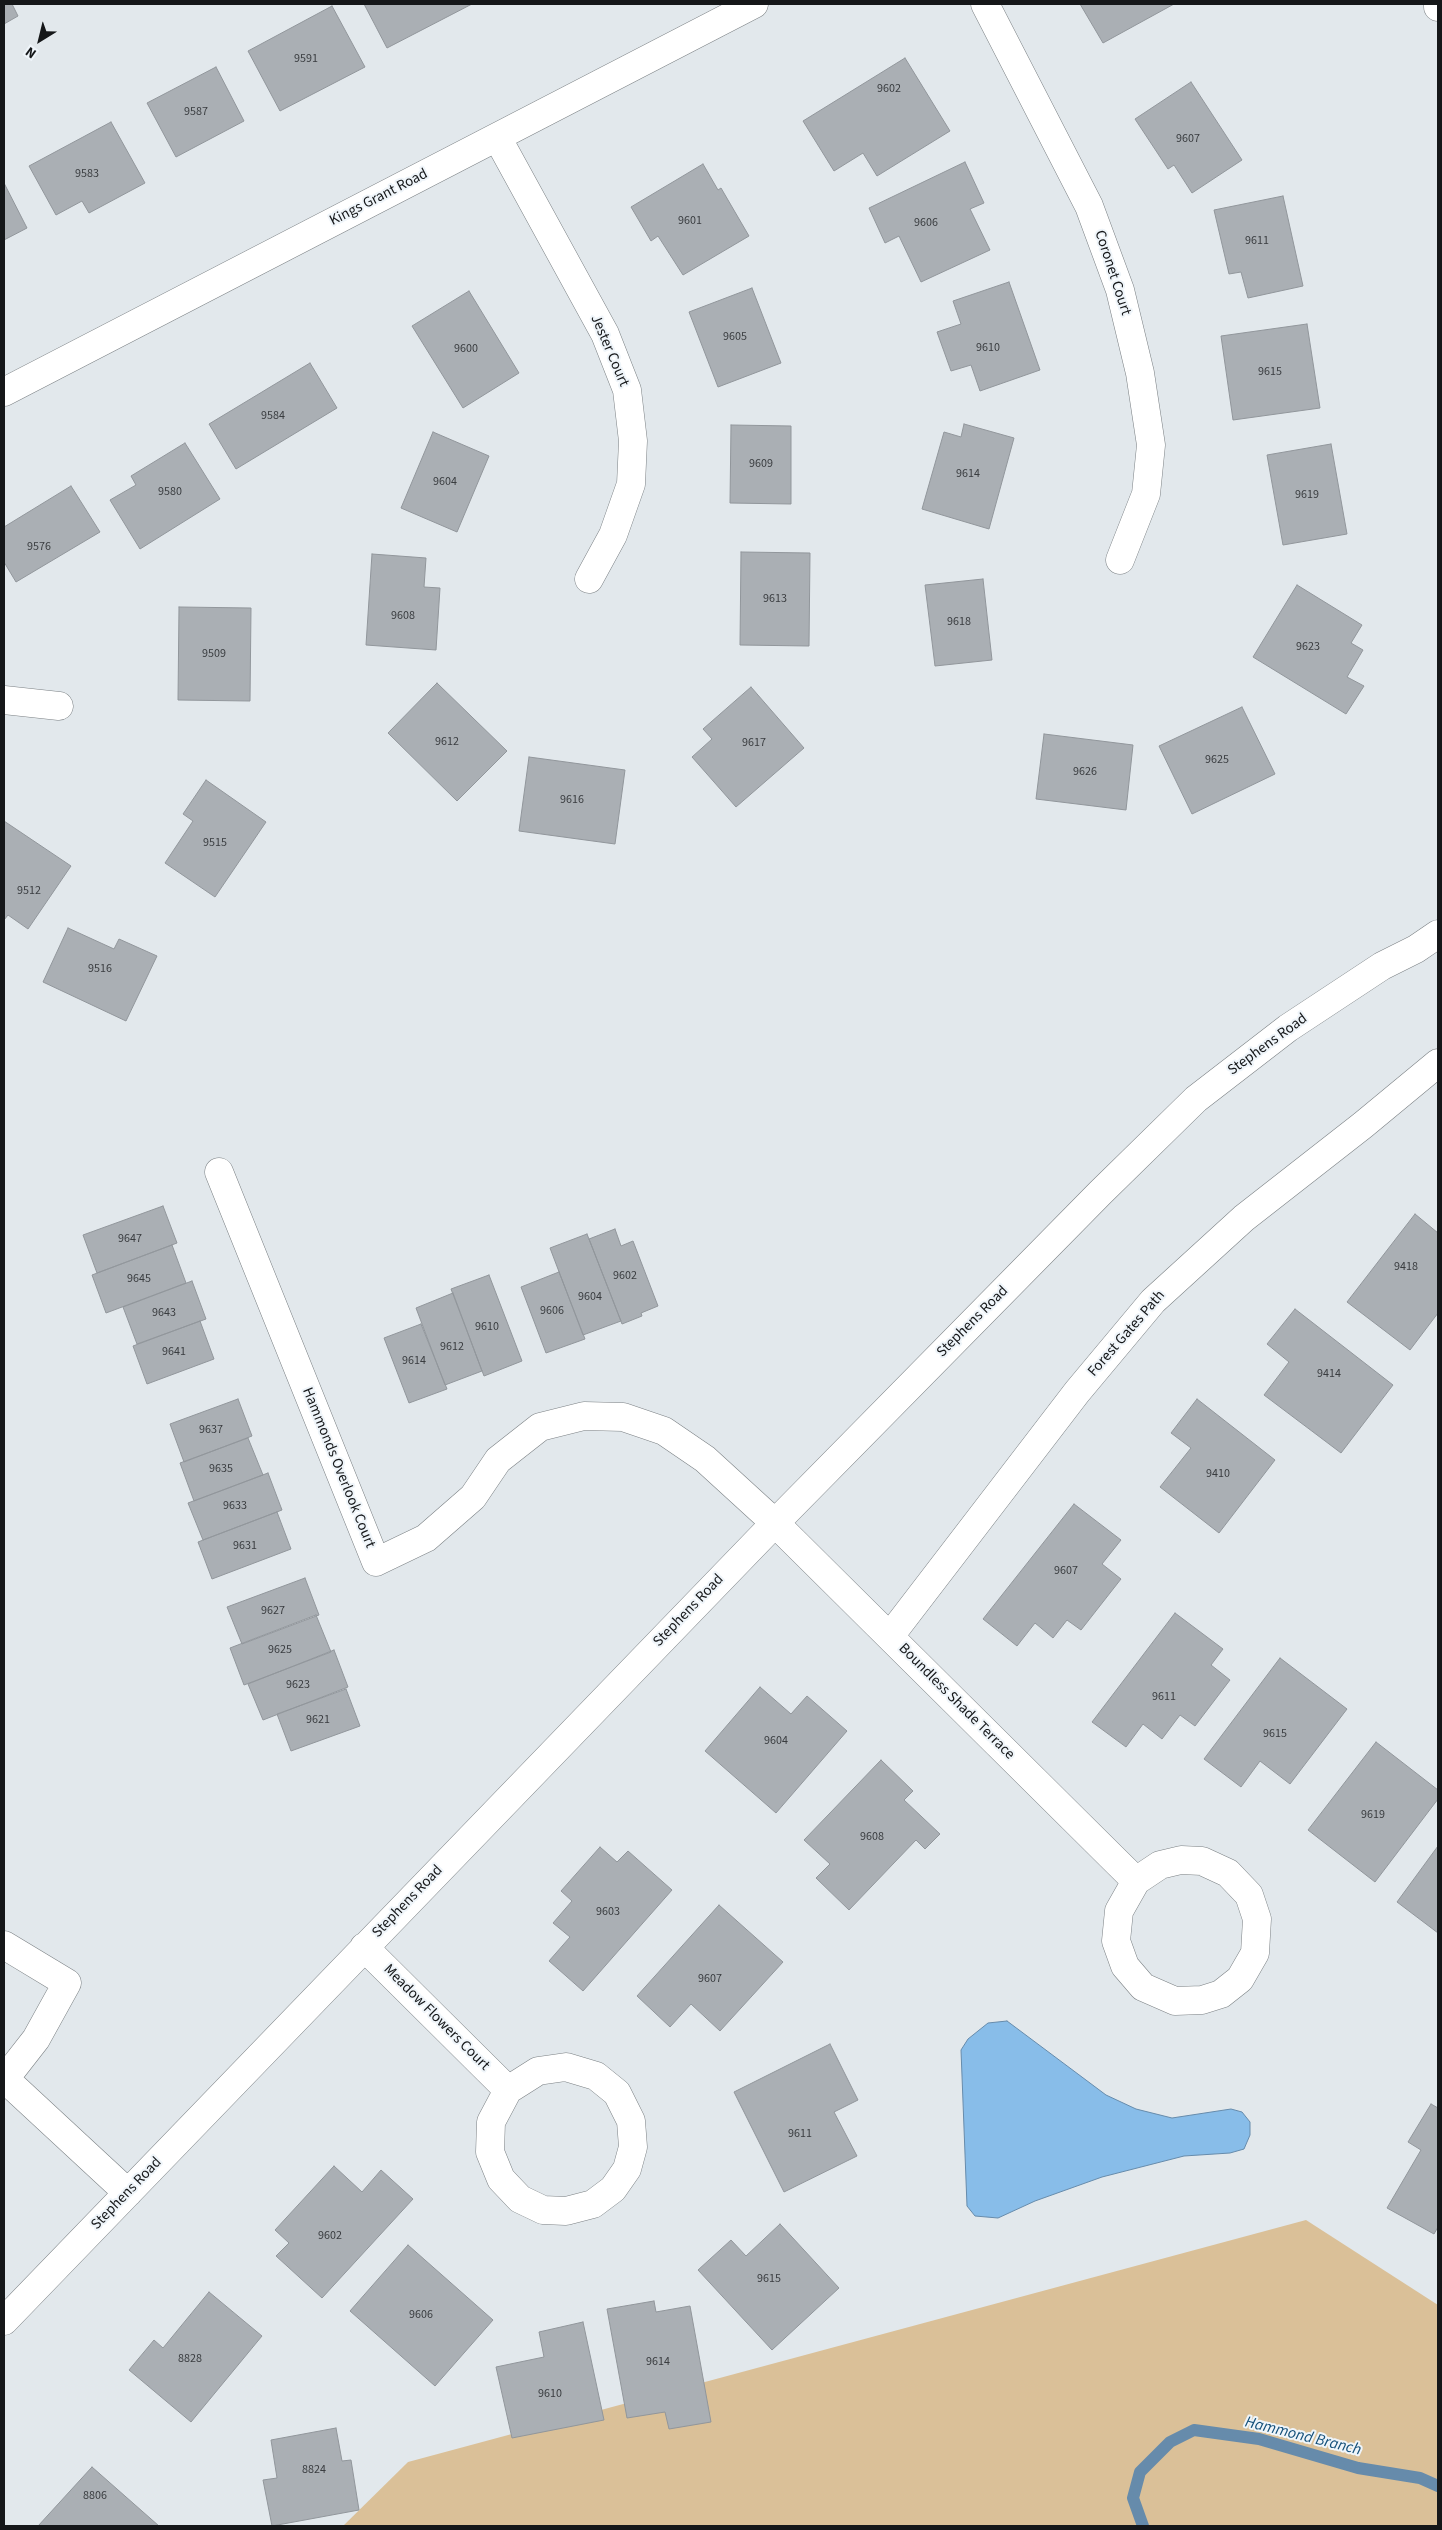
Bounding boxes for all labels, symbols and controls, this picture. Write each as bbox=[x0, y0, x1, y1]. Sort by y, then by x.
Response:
north arrow bbox=[15, 15, 65, 65]
text: N bbox=[22, 41, 41, 63]
house number: 9591 bbox=[294, 52, 318, 66]
house number: 9602 bbox=[877, 82, 901, 96]
house number: 9587 bbox=[184, 105, 208, 119]
house number: 9607 bbox=[1176, 132, 1200, 146]
street label: Kings Grant Road bbox=[327, 166, 431, 230]
house number: 9583 bbox=[75, 167, 99, 181]
house number: 9601 bbox=[678, 214, 702, 228]
house number: 9606 bbox=[914, 216, 938, 230]
street label: Coronet Court bbox=[1090, 228, 1134, 318]
house number: 9611 bbox=[1245, 234, 1269, 248]
street label: Jester Court bbox=[586, 312, 632, 390]
house number: 9605 bbox=[723, 330, 747, 344]
house number: 9610 bbox=[976, 341, 1000, 355]
house number: 9600 bbox=[454, 342, 478, 356]
house number: 9615 bbox=[1258, 365, 1282, 379]
house number: 9584 bbox=[261, 409, 285, 423]
house number: 9609 bbox=[749, 457, 773, 471]
house number: 9614 bbox=[956, 467, 980, 481]
house number: 9604 bbox=[433, 475, 457, 489]
house number: 9580 bbox=[158, 485, 182, 499]
house number: 9619 bbox=[1295, 488, 1319, 502]
house number: 9576 bbox=[27, 540, 51, 554]
house number: 9613 bbox=[763, 592, 787, 606]
house number: 9608 bbox=[391, 609, 415, 623]
house number: 9618 bbox=[947, 615, 971, 629]
house number: 9623 bbox=[1296, 640, 1320, 654]
house number: 9509 bbox=[202, 647, 226, 661]
house number: 9612 bbox=[435, 735, 459, 749]
house number: 9617 bbox=[742, 736, 766, 750]
house number: 9625 bbox=[1205, 753, 1229, 767]
house number: 9626 bbox=[1073, 765, 1097, 779]
house number: 9616 bbox=[560, 793, 584, 807]
house number: 9515 bbox=[203, 836, 227, 850]
house number: 9512 bbox=[17, 884, 41, 898]
house number: 9516 bbox=[88, 962, 112, 976]
street label: Stephens Road bbox=[1225, 1010, 1311, 1080]
house number: 9647 bbox=[118, 1232, 142, 1246]
house number: 9418 bbox=[1394, 1260, 1418, 1274]
house number: 9602 bbox=[613, 1269, 637, 1283]
house number: 9645 bbox=[127, 1272, 151, 1286]
street label: Stephens Road bbox=[934, 1283, 1012, 1361]
street label: Forest Gates Path bbox=[1085, 1287, 1169, 1381]
house number: 9604 bbox=[578, 1290, 602, 1304]
house number: 9606 bbox=[540, 1304, 564, 1318]
house number: 9643 bbox=[152, 1306, 176, 1320]
house number: 9610 bbox=[475, 1320, 499, 1334]
house number: 9612 bbox=[440, 1340, 464, 1354]
house number: 9641 bbox=[162, 1345, 186, 1359]
house number: 9614 bbox=[402, 1354, 426, 1368]
house number: 9414 bbox=[1317, 1367, 1341, 1381]
street label: Hammonds Overlook Court bbox=[298, 1385, 378, 1551]
house number: 9637 bbox=[199, 1423, 223, 1437]
house number: 9635 bbox=[209, 1462, 233, 1476]
house number: 9410 bbox=[1206, 1467, 1230, 1481]
house number: 9633 bbox=[223, 1499, 247, 1513]
house number: 9631 bbox=[233, 1539, 257, 1553]
house number: 9607 bbox=[1054, 1564, 1078, 1578]
street label: Stephens Road bbox=[650, 1571, 728, 1651]
house number: 9627 bbox=[261, 1604, 285, 1618]
street label: Boundless Shade Terrace bbox=[894, 1640, 1018, 1764]
house number: 9625 bbox=[268, 1643, 292, 1657]
house number: 9623 bbox=[286, 1678, 310, 1692]
house number: 9611 bbox=[1152, 1690, 1176, 1704]
house number: 9621 bbox=[306, 1713, 330, 1727]
house number: 9615 bbox=[1263, 1727, 1287, 1741]
house number: 9604 bbox=[764, 1734, 788, 1748]
house number: 9619 bbox=[1361, 1808, 1385, 1822]
house number: 9608 bbox=[860, 1830, 884, 1844]
street label: Stephens Road bbox=[369, 1862, 447, 1942]
house number: 9603 bbox=[596, 1905, 620, 1919]
street label: Meadow Flowers Court bbox=[379, 1961, 493, 2075]
house number: 9607 bbox=[698, 1972, 722, 1986]
house number: 9611 bbox=[788, 2127, 812, 2141]
street label: Stephens Road bbox=[88, 2154, 166, 2234]
house number: 9602 bbox=[318, 2229, 342, 2243]
house number: 9615 bbox=[757, 2272, 781, 2286]
house number: 9606 bbox=[409, 2308, 433, 2322]
house number: 8828 bbox=[178, 2352, 202, 2366]
house number: 9614 bbox=[646, 2355, 670, 2369]
house number: 9610 bbox=[538, 2387, 562, 2401]
water label: Hammond Branch bbox=[1243, 2413, 1363, 2461]
house number: 8824 bbox=[302, 2463, 326, 2477]
house number: 8806 bbox=[83, 2489, 107, 2503]

